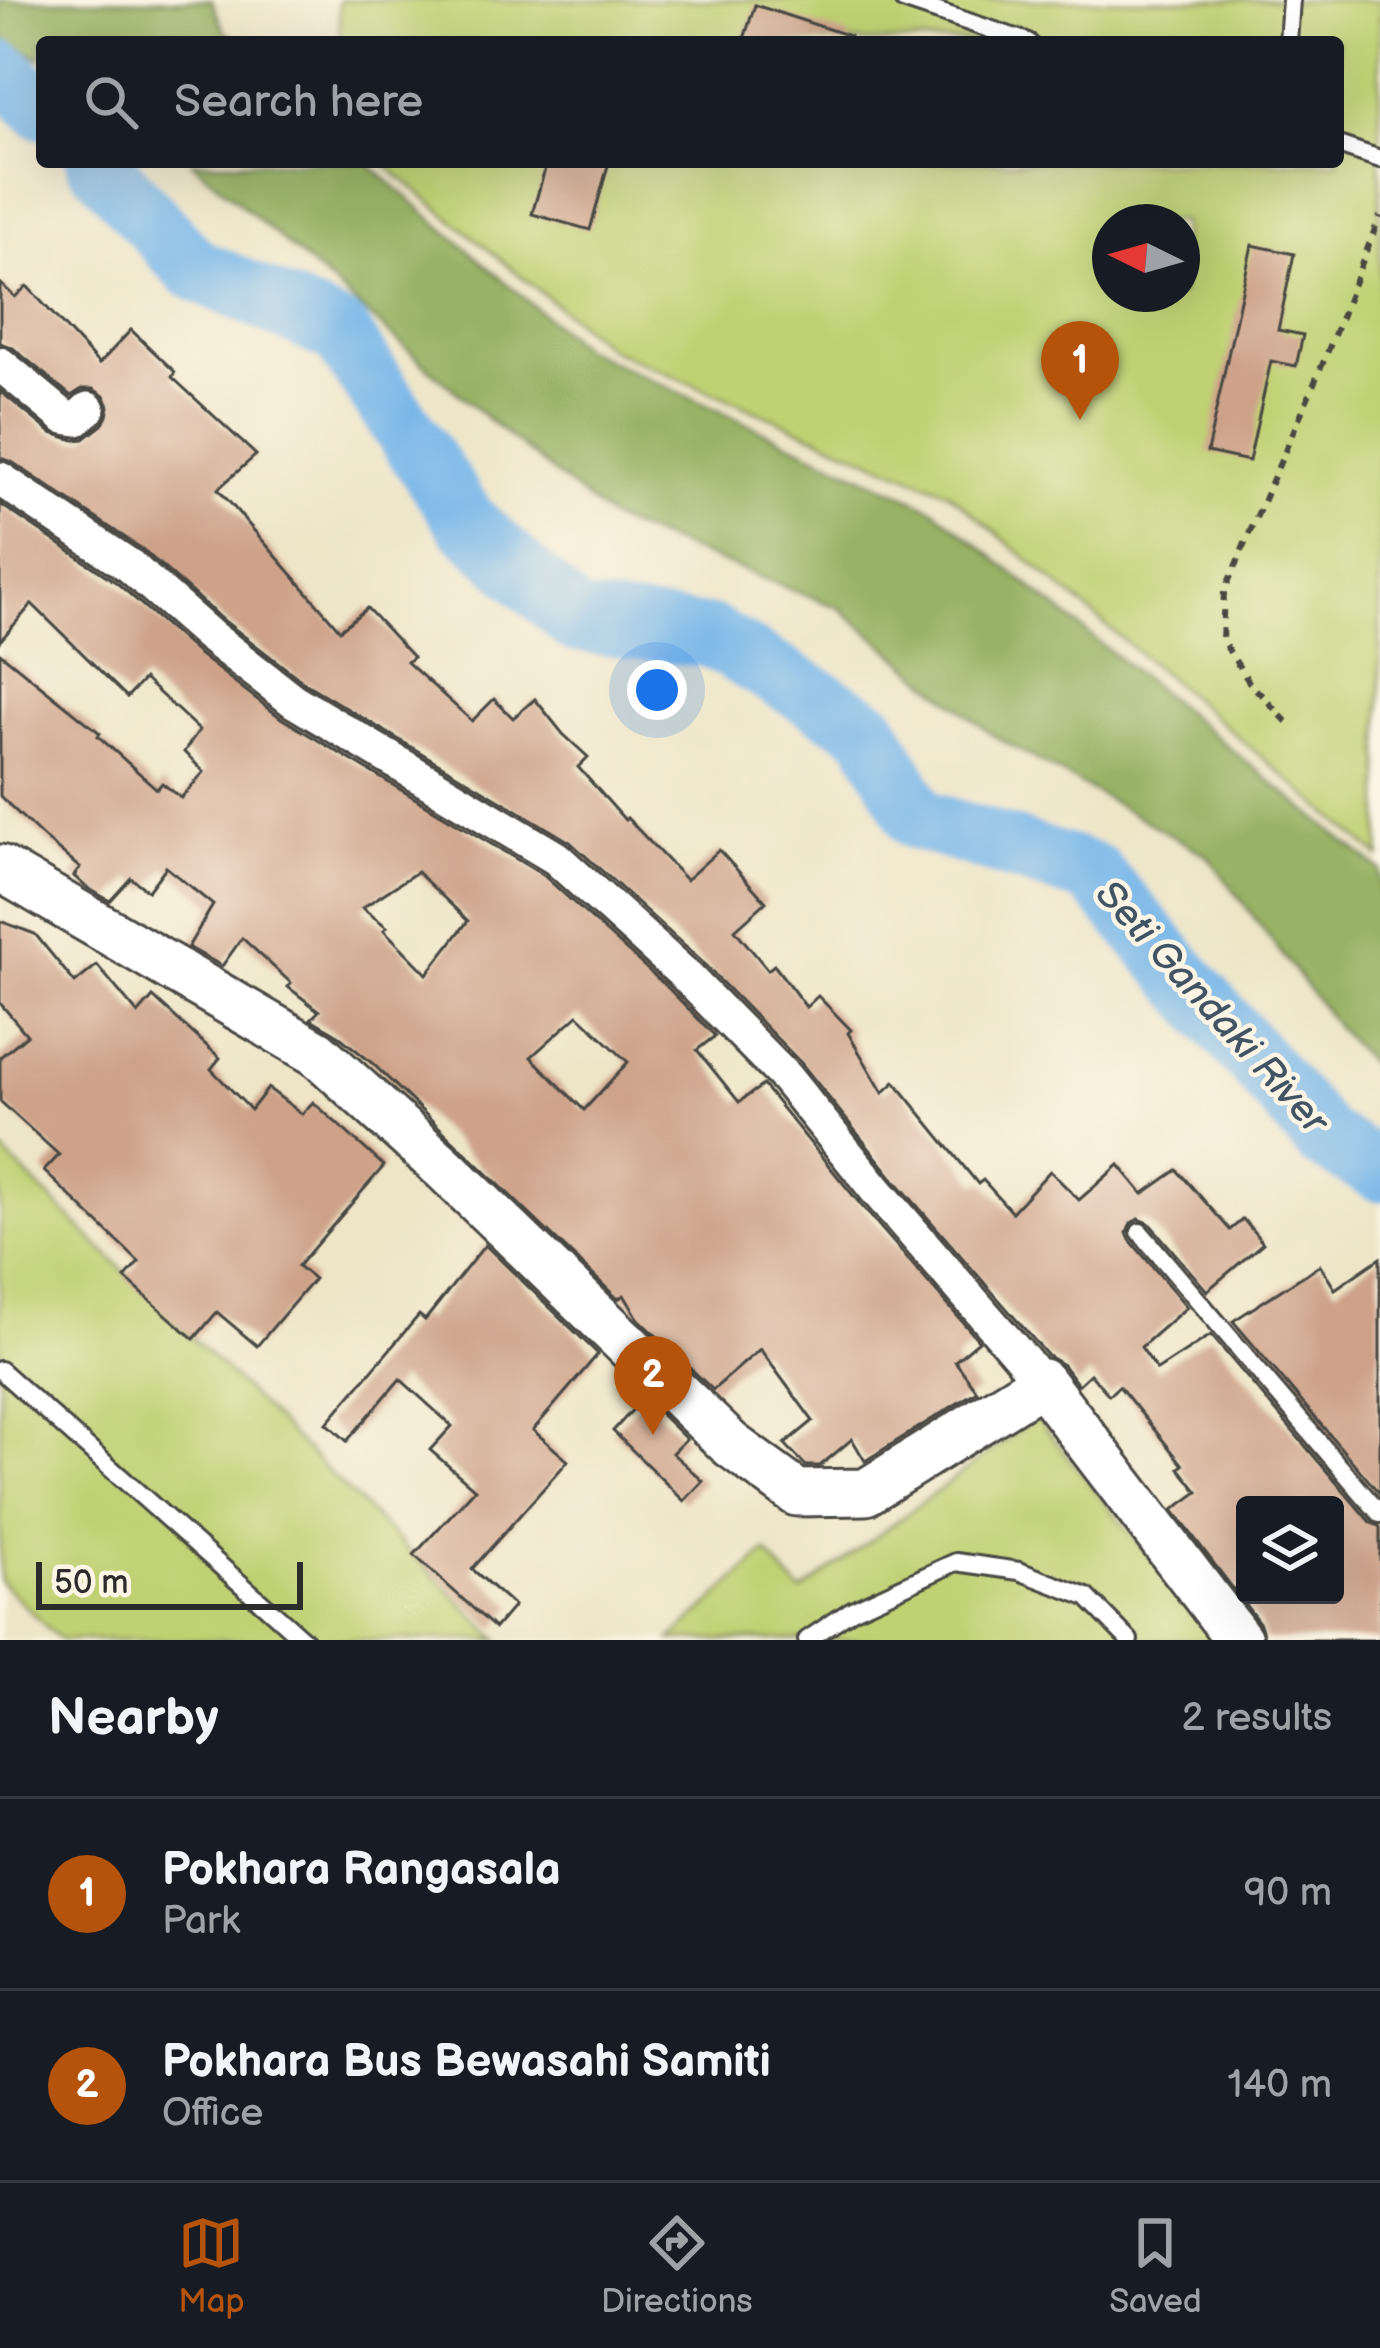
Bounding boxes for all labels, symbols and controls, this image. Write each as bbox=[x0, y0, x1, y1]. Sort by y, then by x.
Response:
search box bbox=[36, 36, 1344, 168]
icon: search bbox=[78, 69, 144, 135]
text: Search here bbox=[174, 75, 423, 130]
north arrow bbox=[1092, 204, 1200, 312]
pin: 1 bbox=[1041, 321, 1119, 420]
your location bbox=[627, 660, 687, 720]
water label: Seti Gandaki River bbox=[1085, 872, 1339, 1147]
pin: 2 bbox=[614, 1336, 692, 1435]
map controls bbox=[1236, 1496, 1344, 1604]
button: layers bbox=[1236, 1496, 1344, 1604]
scale bar bbox=[36, 1556, 303, 1609]
text: 50 m bbox=[54, 1563, 129, 1603]
text: Nearby bbox=[48, 1688, 219, 1749]
text: 2 results bbox=[1181, 1695, 1332, 1742]
text: Pokhara Rangasala bbox=[162, 1843, 561, 1898]
text: 1 bbox=[79, 1870, 95, 1917]
text: 90 m bbox=[1244, 1870, 1332, 1917]
text: Park bbox=[162, 1898, 240, 1945]
text: Pokhara Bus Bewasahi Samiti bbox=[162, 2035, 771, 2090]
text: 2 bbox=[75, 2062, 99, 2109]
text: 140 m bbox=[1227, 2062, 1332, 2109]
text: Office bbox=[162, 2090, 263, 2137]
tab: Map bbox=[178, 2210, 245, 2322]
tab: Directions bbox=[601, 2210, 753, 2322]
tab: Saved bbox=[1109, 2210, 1202, 2322]

